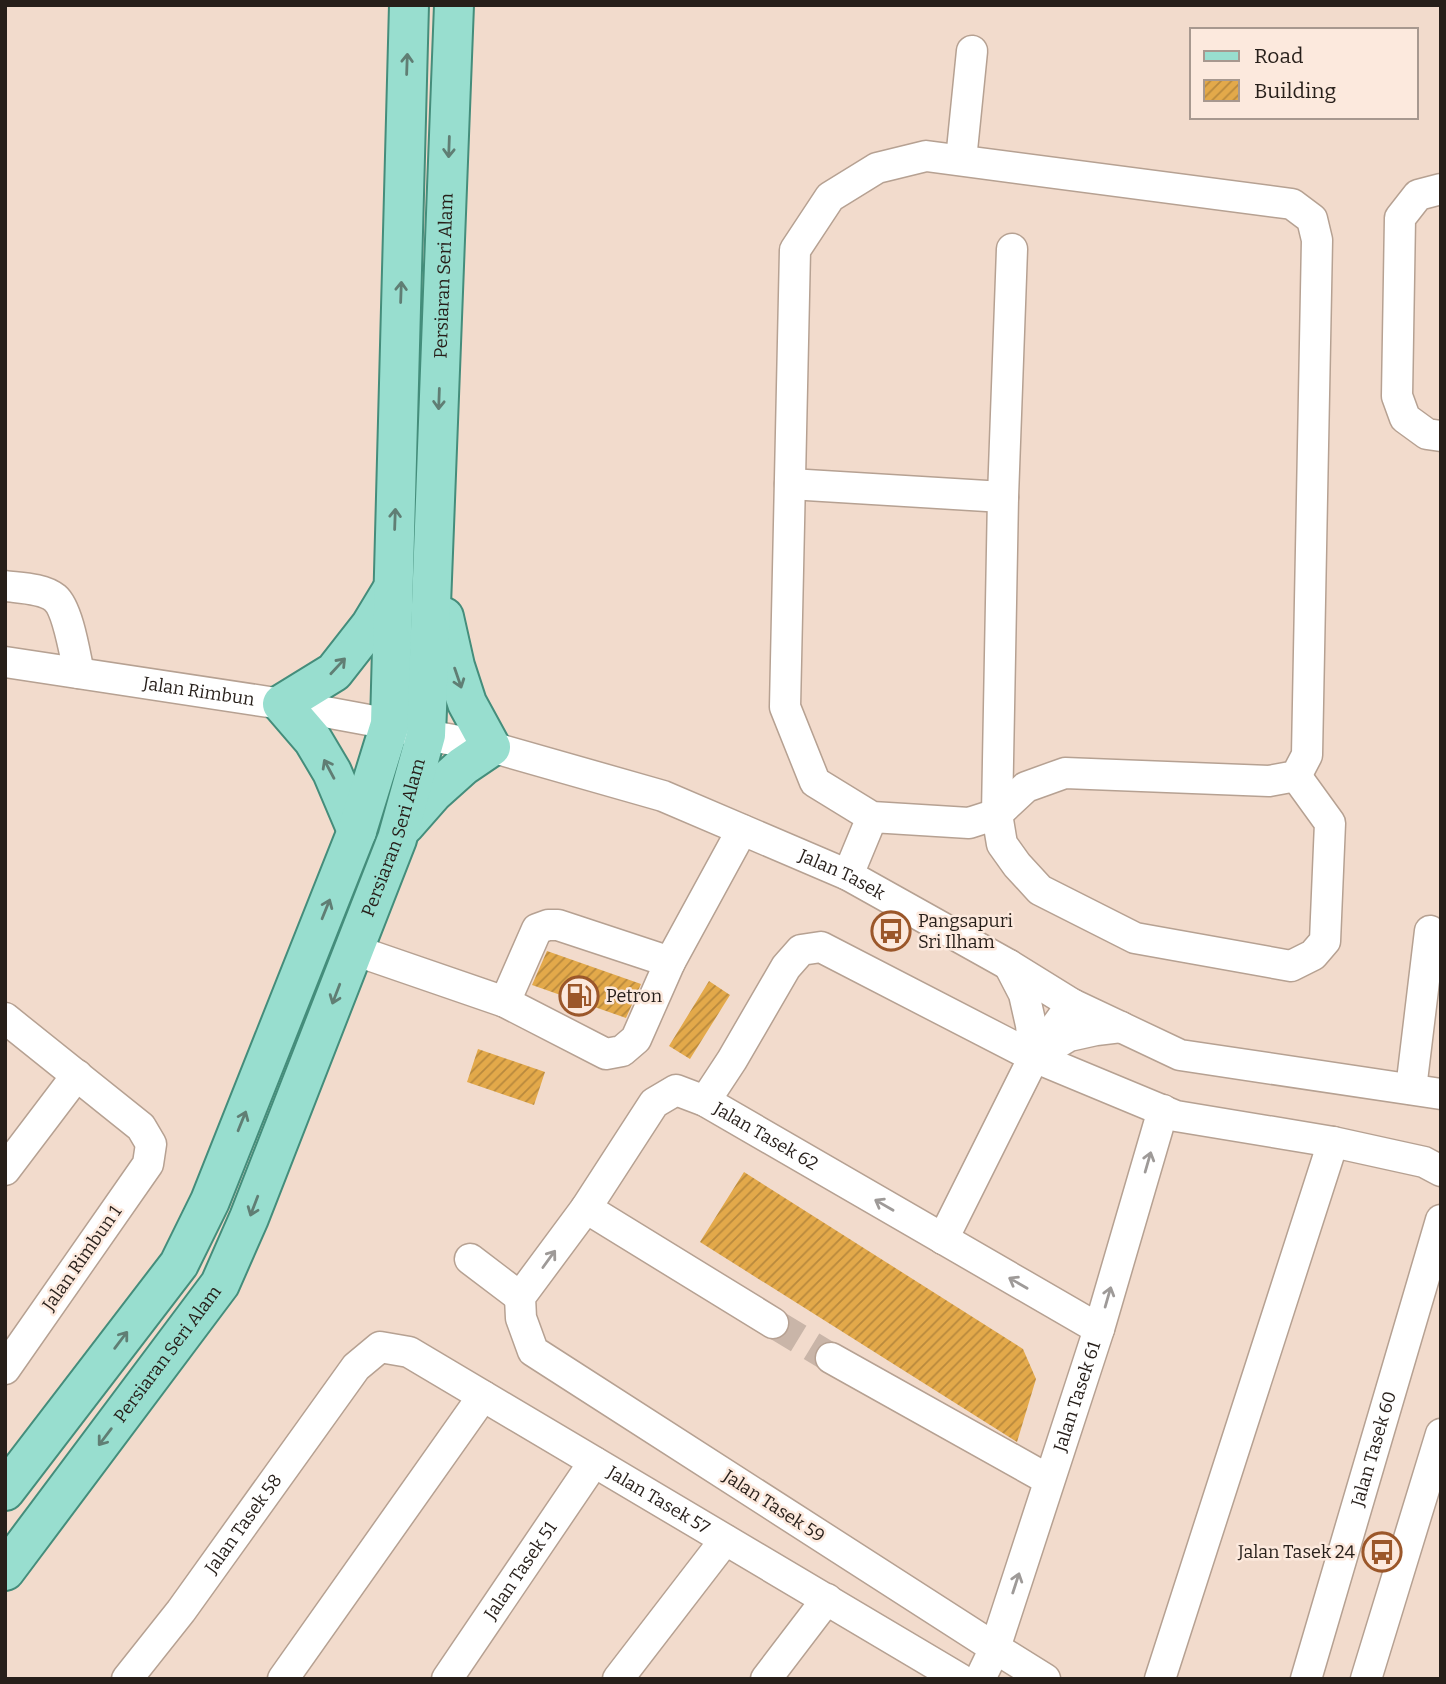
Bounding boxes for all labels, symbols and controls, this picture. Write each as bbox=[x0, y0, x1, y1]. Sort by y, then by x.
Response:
legend bbox=[1190, 28, 1418, 119]
text: Road bbox=[1254, 43, 1303, 69]
one-way arrow bbox=[400, 53, 414, 76]
text: Building bbox=[1254, 78, 1337, 104]
one-way arrow bbox=[442, 135, 455, 158]
street label: Persiaran Seri Alam bbox=[429, 193, 458, 359]
one-way arrow bbox=[394, 280, 408, 303]
one-way arrow bbox=[433, 387, 446, 410]
one-way arrow bbox=[388, 508, 402, 531]
one-way arrow bbox=[329, 658, 346, 675]
one-way arrow bbox=[453, 666, 466, 688]
street label: Jalan Rimbun bbox=[141, 672, 257, 711]
street label: Persiaran Seri Alam bbox=[357, 756, 430, 920]
one-way arrow bbox=[322, 759, 336, 779]
street label: Jalan Tasek bbox=[795, 844, 890, 905]
one-way arrow bbox=[320, 899, 333, 920]
bus stop icon: Pangsapuri Sri Ilham bbox=[870, 910, 912, 952]
place label: Pangsapuri Sri Ilham bbox=[918, 910, 1013, 953]
fuel station icon: Petron bbox=[558, 975, 600, 1017]
one-way arrow bbox=[329, 983, 342, 1005]
place label: Petron bbox=[606, 985, 663, 1007]
street label: Jalan Tasek 62 bbox=[709, 1097, 822, 1175]
one-way arrow bbox=[236, 1110, 249, 1132]
one-way arrow bbox=[1142, 1152, 1155, 1174]
one-way arrow bbox=[246, 1195, 259, 1217]
one-way arrow bbox=[874, 1198, 894, 1212]
street label: Jalan Rimbun 1 bbox=[37, 1201, 127, 1316]
one-way arrow bbox=[542, 1250, 556, 1269]
one-way arrow bbox=[1009, 1276, 1029, 1290]
street label: Persiaran Seri Alam bbox=[109, 1281, 226, 1427]
one-way arrow bbox=[1103, 1286, 1116, 1308]
one-way arrow bbox=[114, 1331, 129, 1350]
street label: Jalan Tasek 61 bbox=[1048, 1338, 1105, 1455]
street label: Jalan Tasek 60 bbox=[1346, 1389, 1401, 1510]
one-way arrow bbox=[98, 1428, 113, 1447]
street label: Jalan Tasek 57 bbox=[603, 1461, 714, 1539]
street label: Jalan Tasek 59 bbox=[718, 1464, 829, 1547]
street label: Jalan Tasek 58 bbox=[200, 1470, 287, 1579]
street label: Jalan Tasek 51 bbox=[479, 1517, 562, 1625]
bus stop icon: Jalan Tasek 24 bbox=[1361, 1531, 1403, 1573]
place label: Jalan Tasek 24 bbox=[1237, 1541, 1355, 1563]
one-way arrow bbox=[1011, 1573, 1023, 1595]

